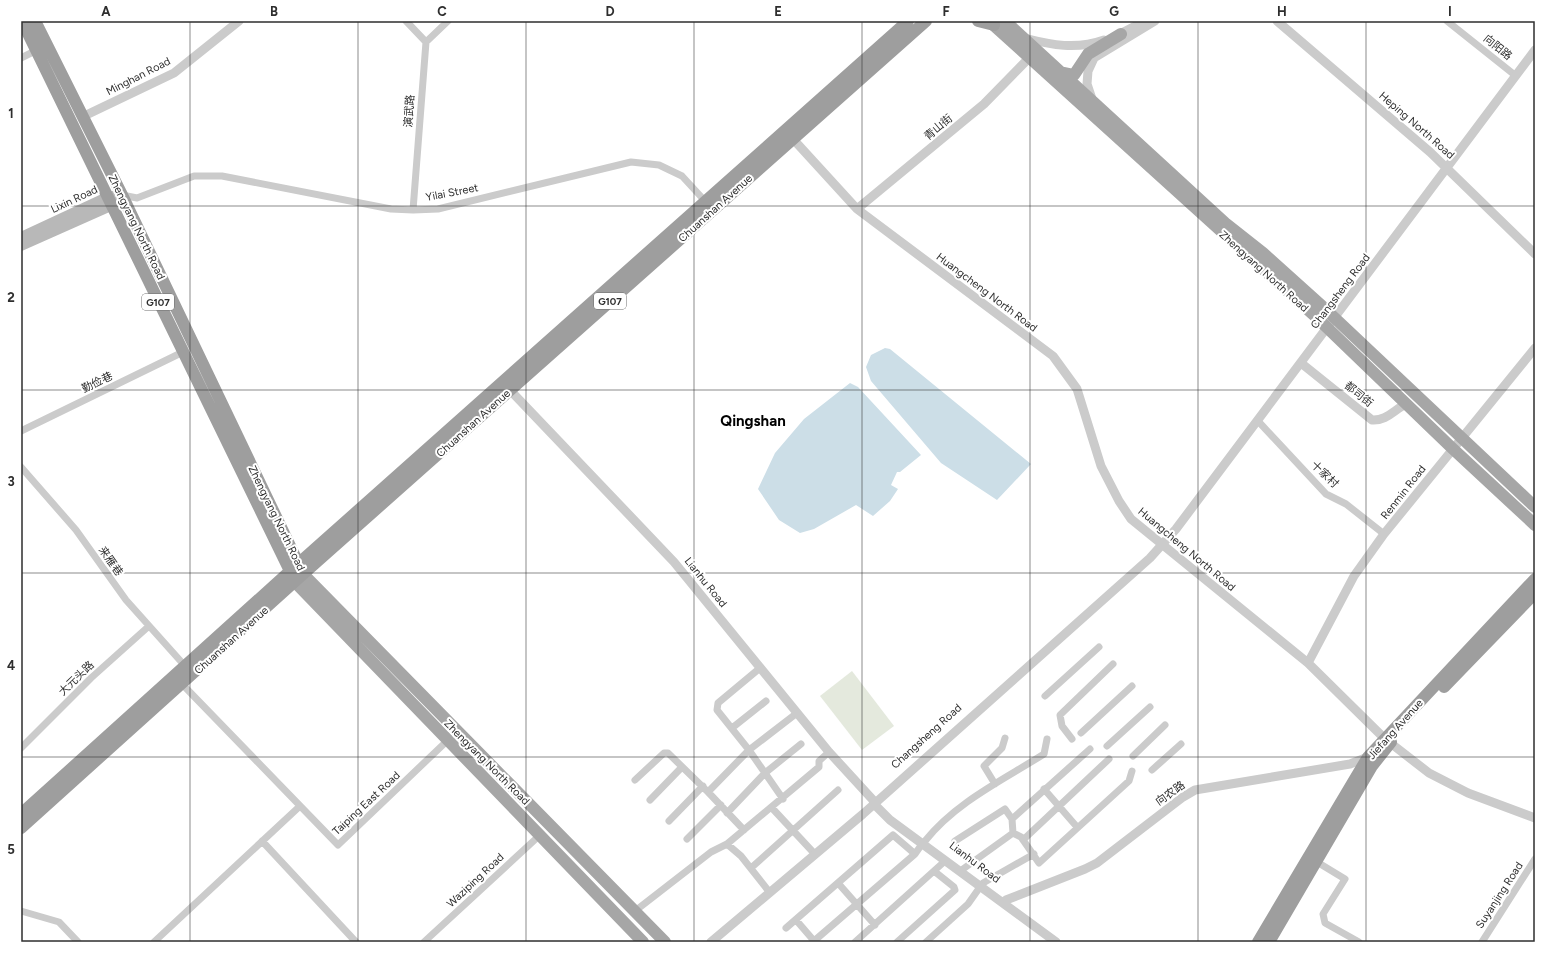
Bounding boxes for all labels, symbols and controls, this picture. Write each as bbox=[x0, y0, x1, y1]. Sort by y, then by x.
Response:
text: A bbox=[101, 4, 111, 19]
text: B bbox=[270, 4, 278, 19]
text: C bbox=[437, 4, 447, 19]
text: D bbox=[605, 4, 615, 19]
text: E bbox=[774, 4, 782, 19]
text: F bbox=[942, 4, 950, 19]
text: G bbox=[1109, 4, 1119, 19]
text: H bbox=[1277, 4, 1287, 19]
text: I bbox=[1448, 4, 1452, 19]
street label: 向阳路 bbox=[1481, 32, 1515, 63]
street label: Minghan Road bbox=[104, 55, 173, 98]
street label: Heping North Road bbox=[1376, 89, 1457, 162]
street label: 演武路 bbox=[402, 94, 417, 128]
text: 1 bbox=[8, 106, 14, 121]
street label: 青山街 bbox=[922, 112, 955, 143]
street label: Chuanshan Avenue bbox=[676, 172, 755, 245]
street label: Zhengyang North Road bbox=[105, 173, 168, 282]
street label: Yilai Street bbox=[425, 181, 479, 204]
street label: Lixin Road bbox=[49, 183, 100, 216]
street label: Zhengyang North Road bbox=[1216, 228, 1311, 315]
street label: Huangcheng North Road bbox=[934, 250, 1040, 335]
street label: Changsheng Road bbox=[1308, 251, 1373, 331]
text: 2 bbox=[7, 290, 15, 305]
road number: G107 bbox=[594, 293, 626, 309]
road number: G107 bbox=[142, 294, 174, 310]
street label: 勤俭巷 bbox=[80, 369, 115, 396]
street label: 都司街 bbox=[1342, 379, 1376, 410]
street label: Chuanshan Avenue bbox=[434, 387, 513, 460]
district label: Qingshan bbox=[720, 412, 786, 430]
street label: 十家村 bbox=[1308, 458, 1341, 490]
street label: Renmin Road bbox=[1378, 463, 1429, 522]
street label: Zhengyang North Road bbox=[245, 464, 308, 573]
text: 3 bbox=[7, 474, 15, 489]
street label: Huangcheng North Road bbox=[1135, 505, 1238, 594]
street label: 来雁巷 bbox=[96, 544, 125, 579]
street label: Lianhu Road bbox=[682, 555, 730, 610]
street label: Chuanshan Avenue bbox=[192, 604, 271, 677]
text: 4 bbox=[7, 658, 15, 673]
street label: 大元头路 bbox=[56, 658, 97, 698]
street label: Jiefang Avenue bbox=[1365, 697, 1426, 762]
street label: Changsheng Road bbox=[888, 701, 964, 771]
street label: Zhengyang North Road bbox=[441, 717, 532, 808]
street label: Taiping East Road bbox=[330, 769, 403, 838]
street label: 向农路 bbox=[1153, 779, 1188, 808]
street label: Lianhu Road bbox=[947, 839, 1003, 886]
text: 5 bbox=[7, 842, 15, 857]
street label: Waziping Road bbox=[444, 851, 507, 910]
street label: Suyanjing Road bbox=[1473, 860, 1526, 931]

